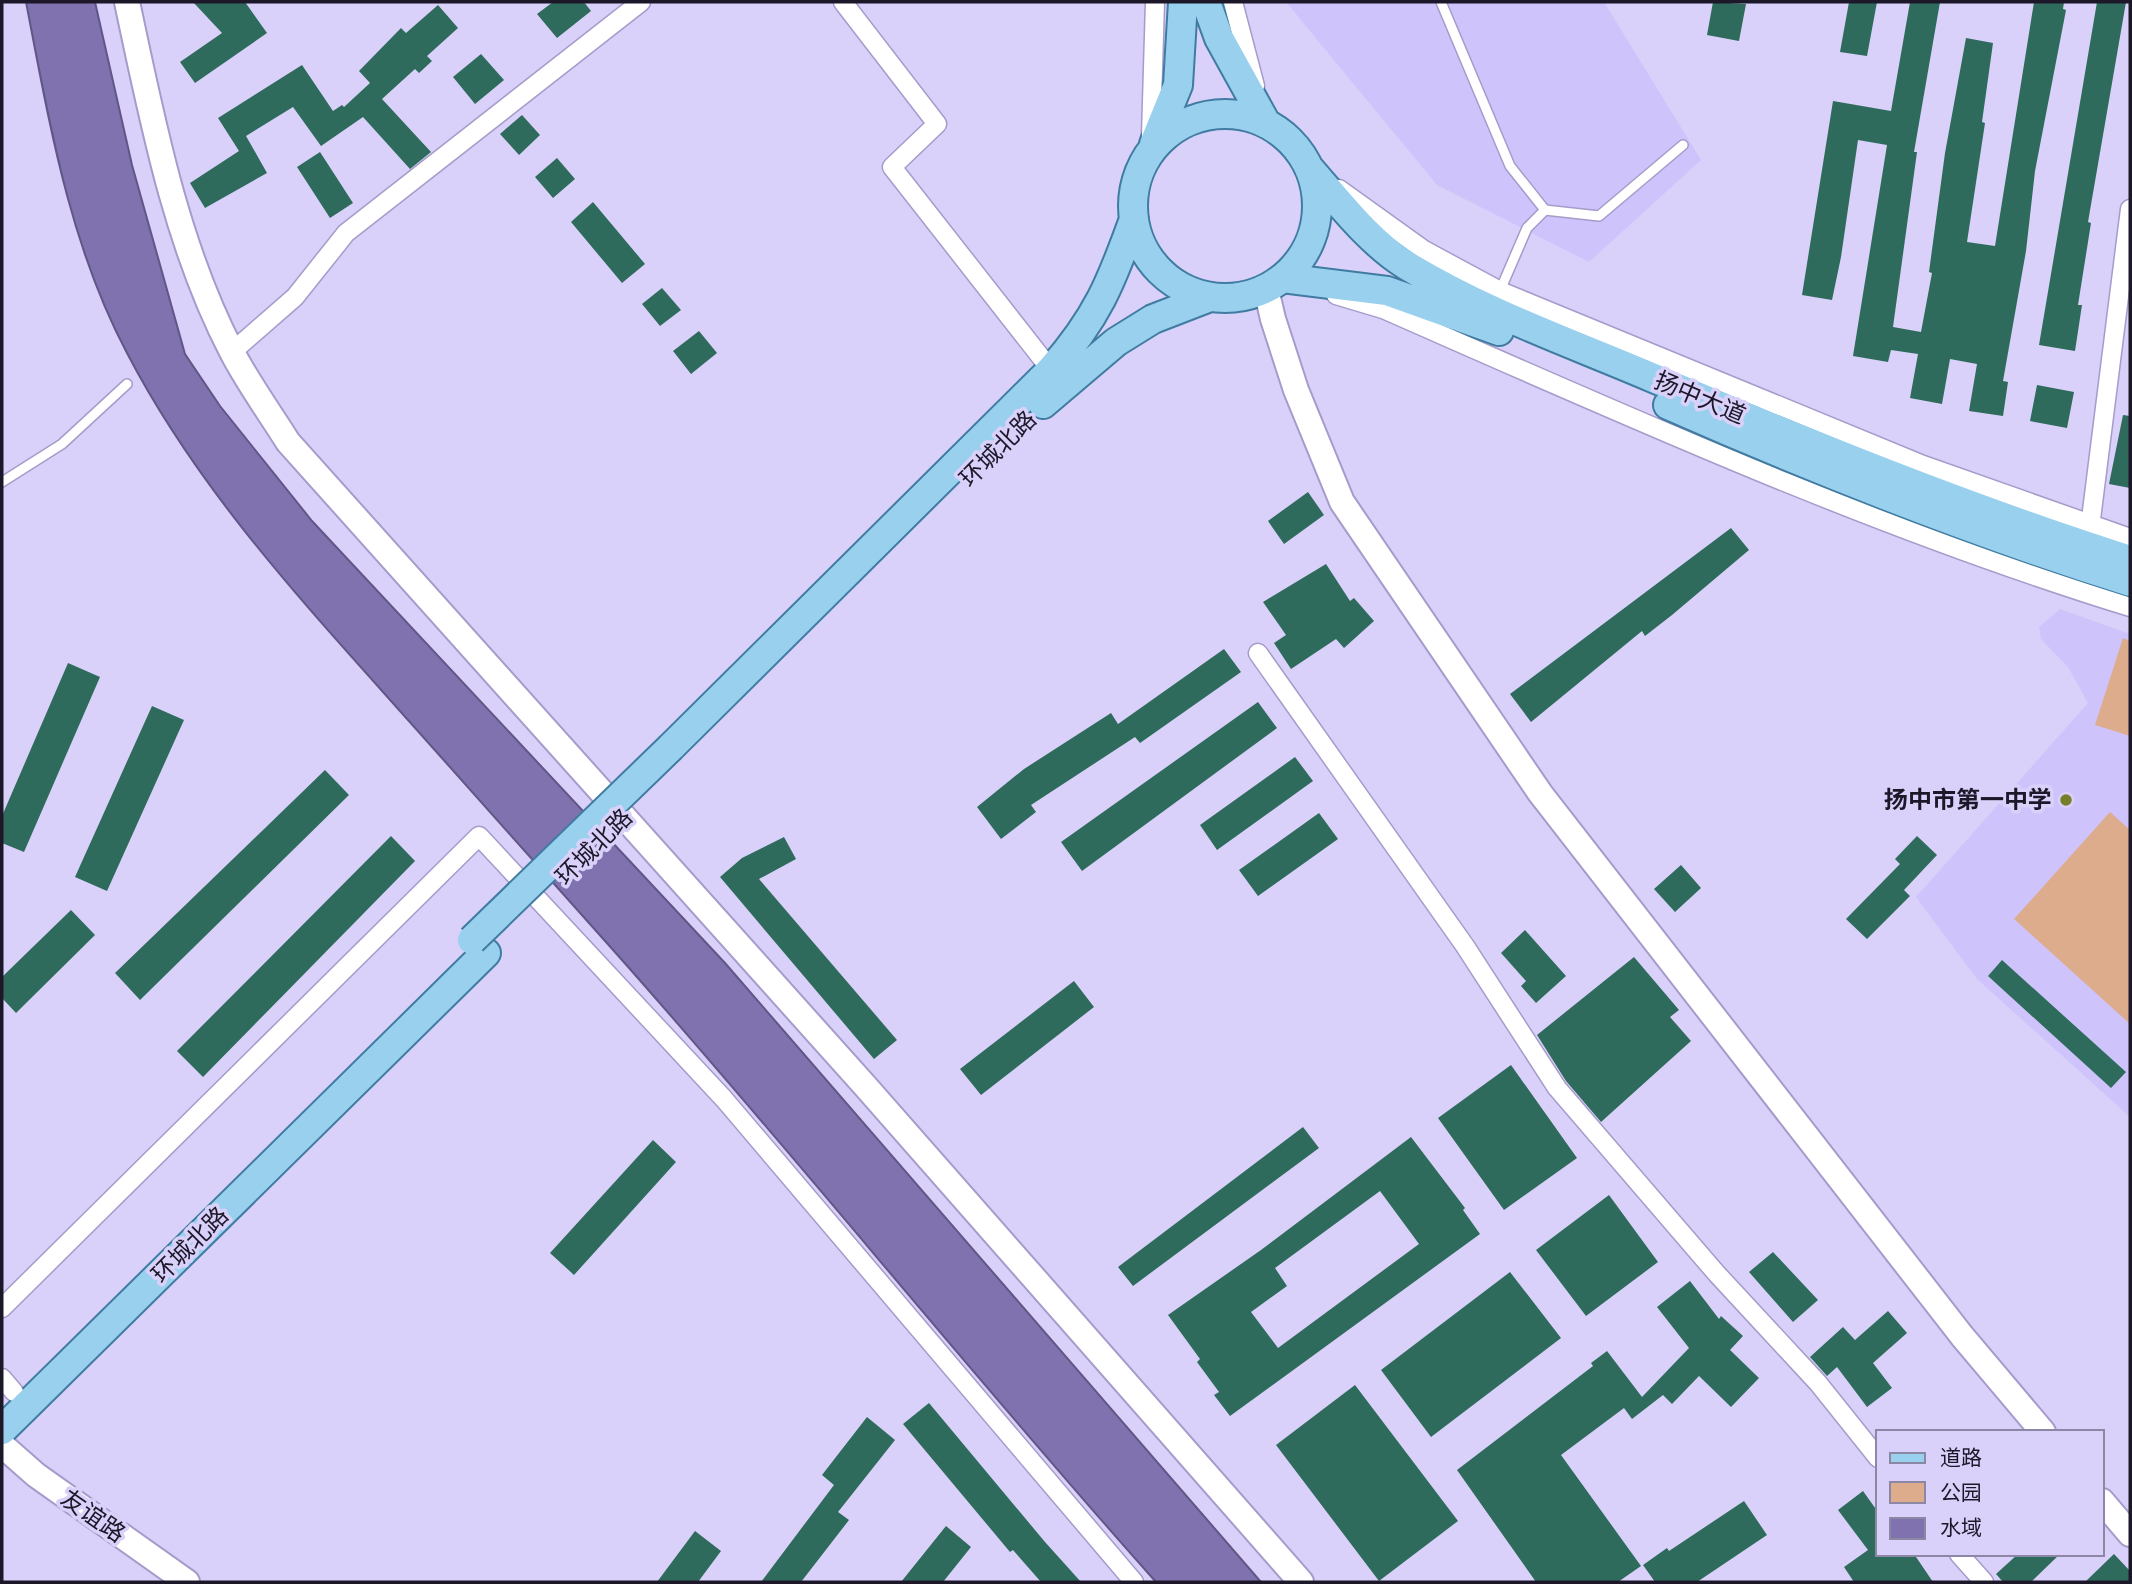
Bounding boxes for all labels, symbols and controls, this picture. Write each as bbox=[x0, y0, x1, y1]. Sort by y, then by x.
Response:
street label: 扬中大道 bbox=[1650, 365, 1750, 430]
street label: 环城北路 bbox=[953, 404, 1042, 493]
place label: 扬中市第一中学 bbox=[1884, 785, 2052, 814]
marker: 扬中市第一中学 bbox=[2058, 792, 2074, 808]
street label: 环城北路 bbox=[549, 802, 638, 891]
street label: 环城北路 bbox=[145, 1200, 234, 1289]
legend bbox=[1876, 1430, 2104, 1556]
text: 道路 bbox=[1940, 1445, 1982, 1470]
text: 公园 bbox=[1940, 1480, 1982, 1505]
street label: 友谊路 bbox=[55, 1483, 131, 1548]
text: 水域 bbox=[1940, 1515, 1982, 1540]

